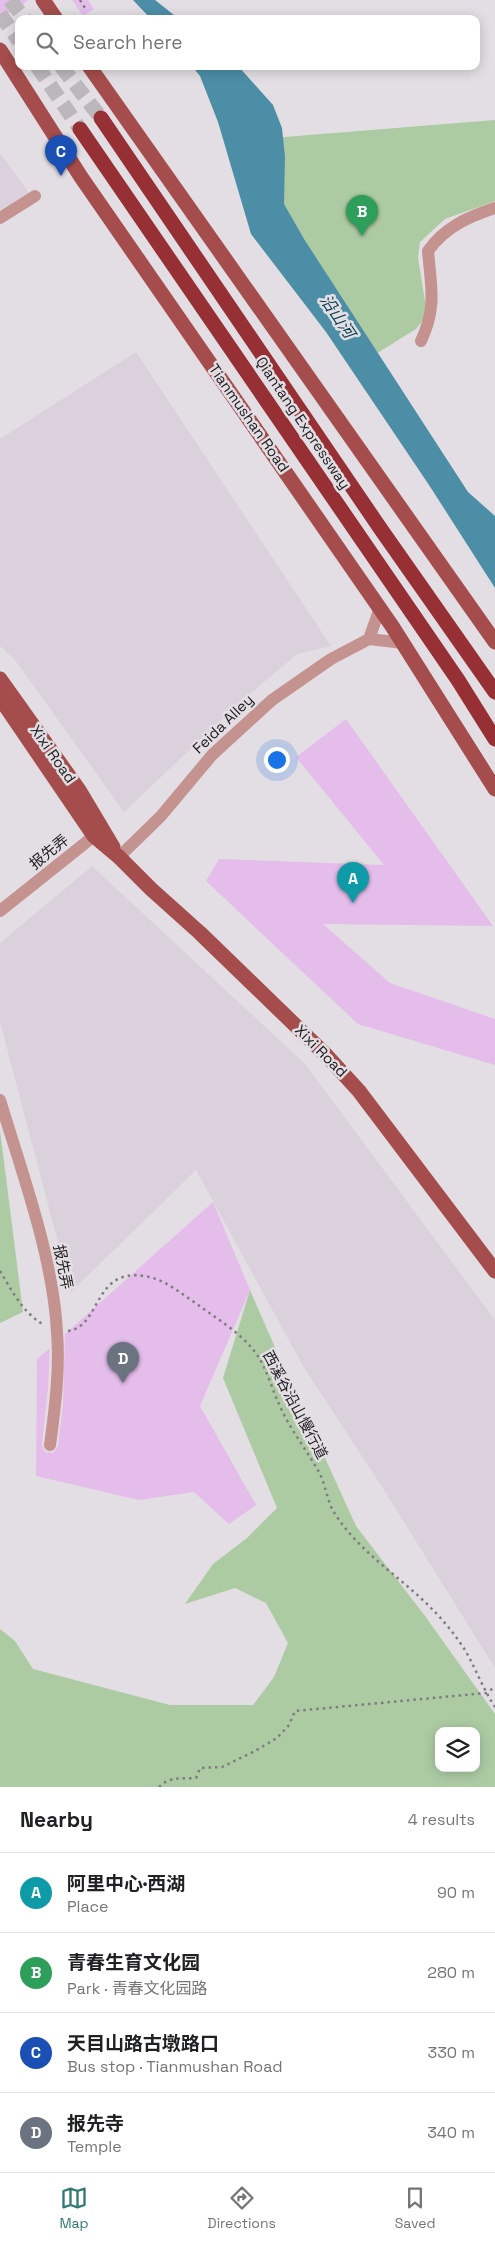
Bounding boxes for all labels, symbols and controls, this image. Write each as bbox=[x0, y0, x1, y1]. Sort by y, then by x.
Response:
search box bbox=[15, 15, 480, 70]
icon: search bbox=[33, 29, 61, 57]
text: Search here bbox=[73, 30, 183, 55]
pin: C bbox=[45, 135, 77, 176]
pin: B bbox=[346, 195, 378, 236]
water label: 沿山河 bbox=[315, 291, 361, 345]
street label: Qiantang Expressway bbox=[252, 353, 355, 493]
street label: Tianmushan Road bbox=[205, 360, 294, 475]
street label: Feida Alley bbox=[188, 690, 257, 757]
street label: Xixi Road bbox=[27, 721, 80, 786]
your location bbox=[264, 747, 290, 773]
street label: 报先弄 bbox=[25, 830, 72, 873]
pin: A bbox=[337, 862, 369, 903]
street label: Xixi Road bbox=[291, 1020, 352, 1081]
street label: 报先弄 bbox=[50, 1243, 77, 1291]
pin: D bbox=[107, 1342, 139, 1383]
street label: 西溪谷沿山慢行道 bbox=[259, 1347, 332, 1462]
map controls bbox=[435, 1727, 480, 1772]
button: layers bbox=[435, 1727, 480, 1772]
text: Nearby bbox=[20, 1806, 93, 1833]
text: 4 results bbox=[408, 1809, 475, 1830]
text: 阿里中心·西湖 bbox=[67, 1871, 185, 1896]
text: A bbox=[31, 1882, 41, 1903]
text: 90 m bbox=[437, 1882, 475, 1903]
text: Place bbox=[67, 1896, 109, 1917]
text: 青春生育文化园 bbox=[67, 1950, 200, 1975]
text: B bbox=[31, 1962, 41, 1983]
text: 280 m bbox=[427, 1962, 475, 1983]
text: Park · 青春文化园路 bbox=[67, 1978, 208, 1999]
text: 天目山路古墩路口 bbox=[67, 2031, 219, 2056]
text: C bbox=[31, 2042, 41, 2063]
text: 330 m bbox=[428, 2042, 475, 2063]
text: Bus stop · Tianmushan Road bbox=[67, 2056, 282, 2077]
text: 报先寺 bbox=[67, 2111, 124, 2136]
text: D bbox=[31, 2122, 41, 2143]
text: 340 m bbox=[427, 2122, 475, 2143]
text: Temple bbox=[67, 2136, 122, 2157]
tab: Map bbox=[59, 2184, 89, 2232]
tab: Directions bbox=[207, 2184, 276, 2232]
tab: Saved bbox=[395, 2184, 436, 2232]

